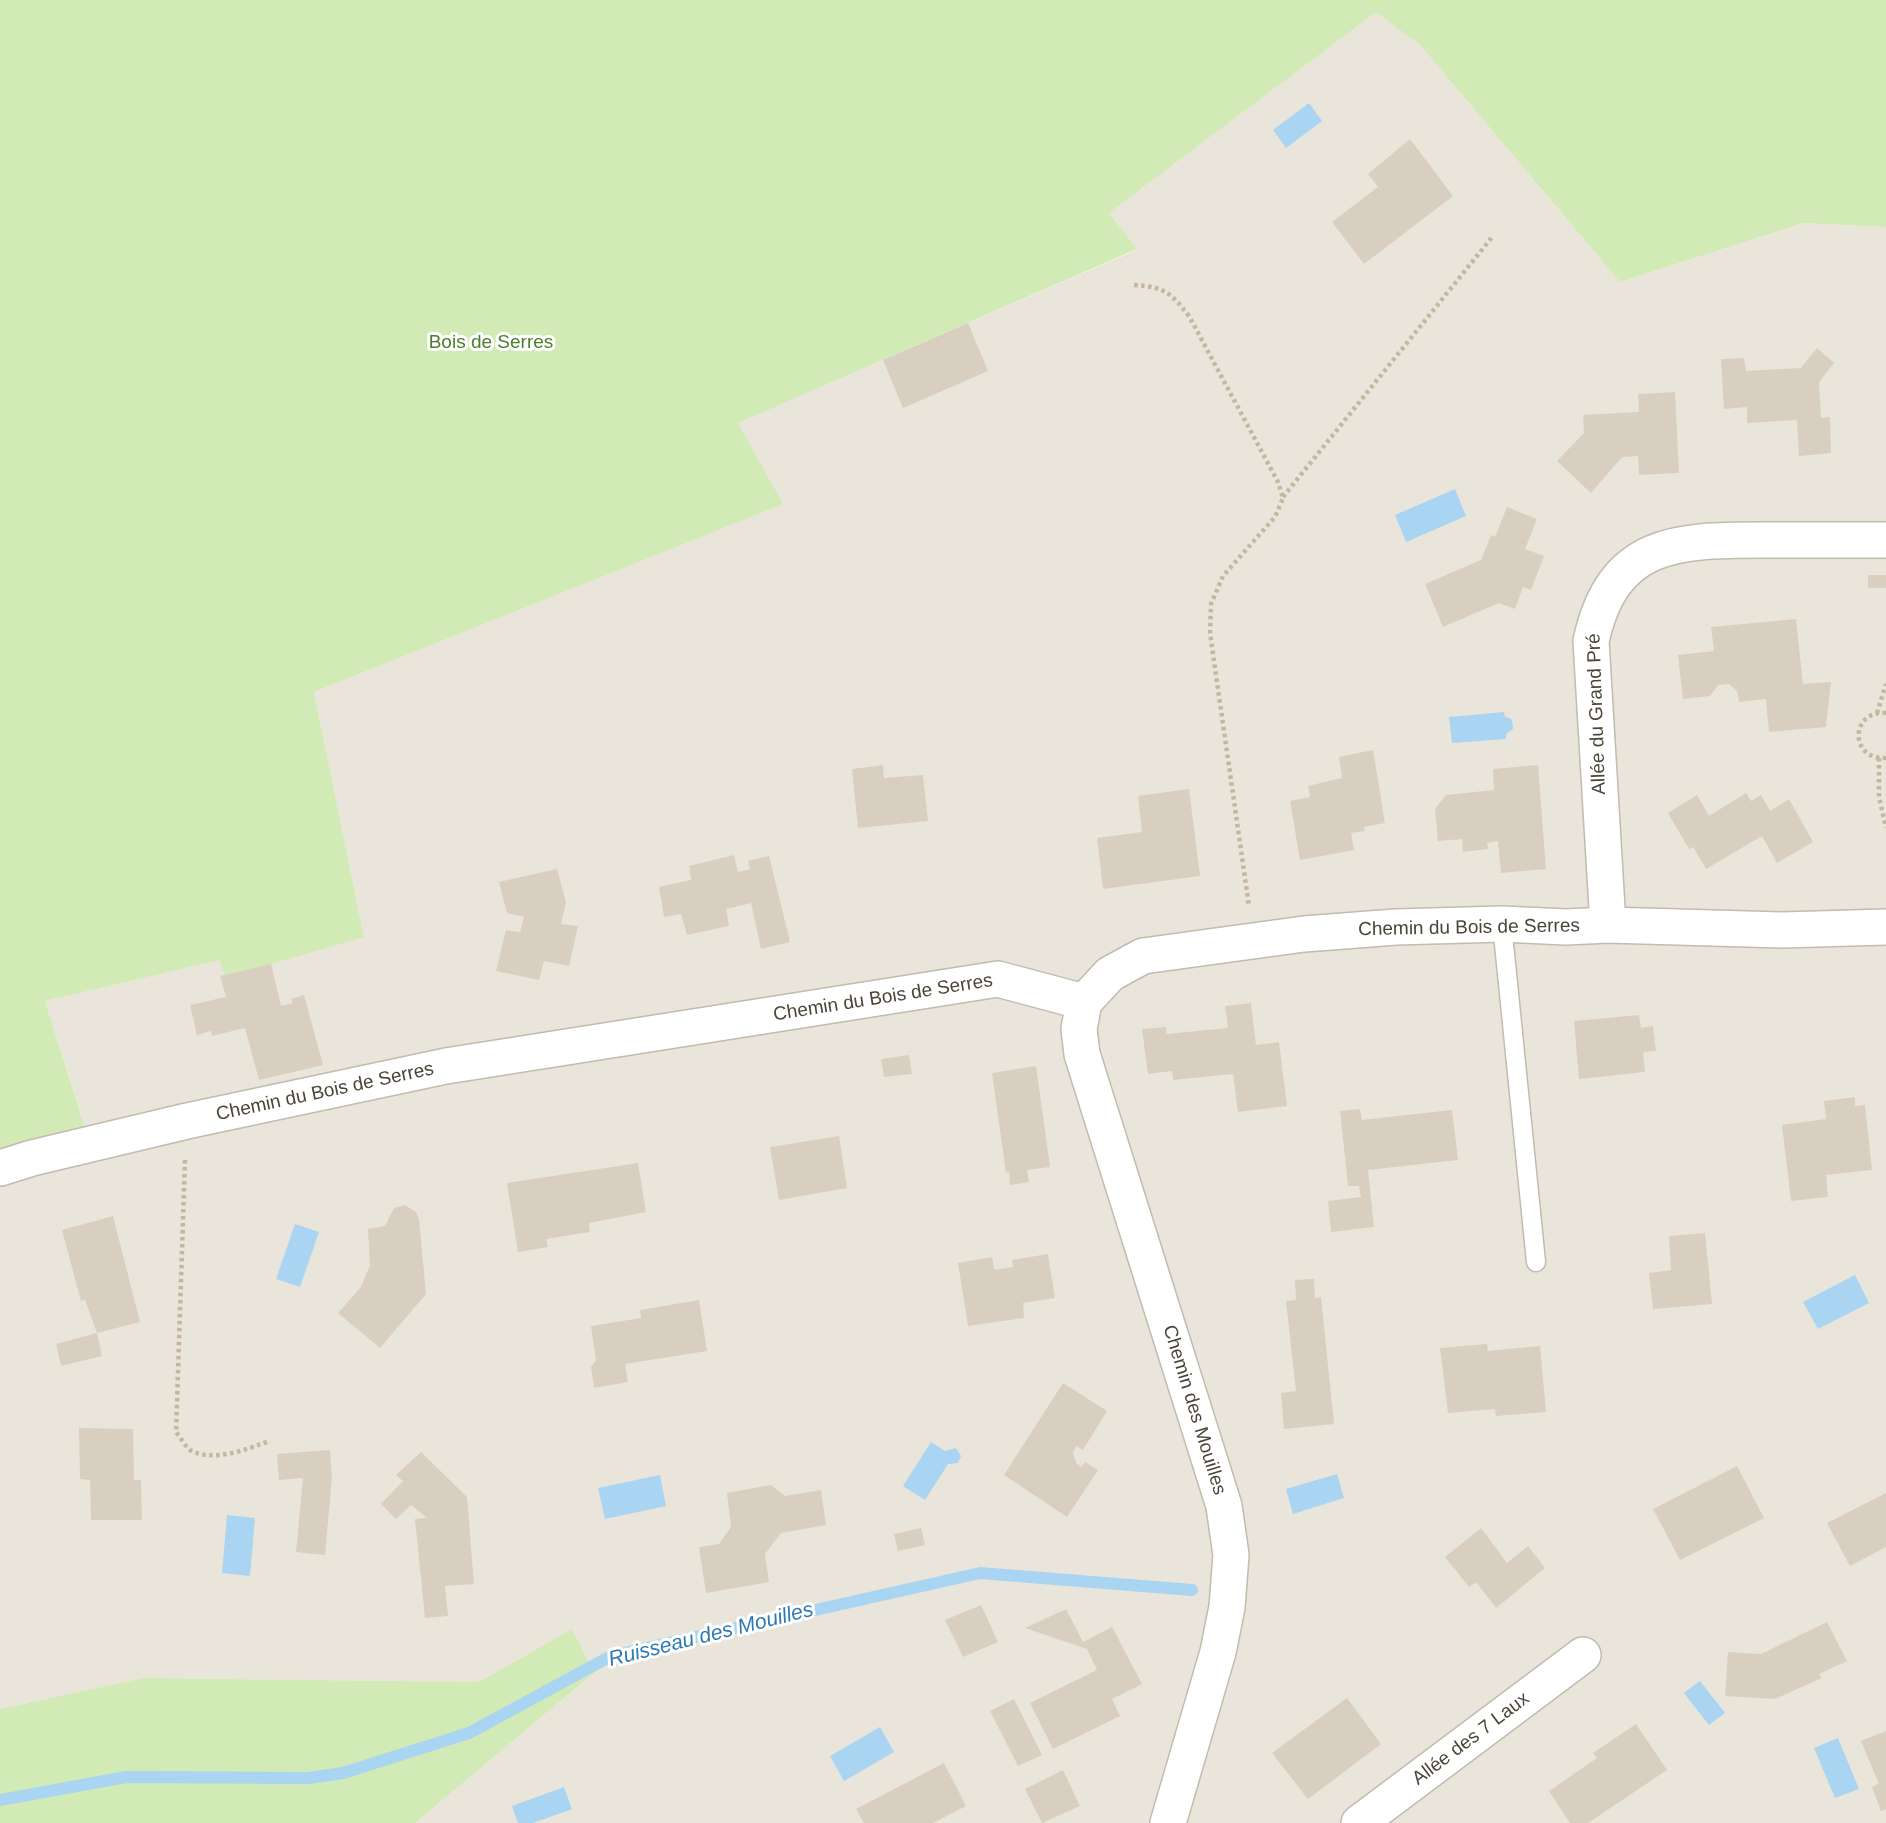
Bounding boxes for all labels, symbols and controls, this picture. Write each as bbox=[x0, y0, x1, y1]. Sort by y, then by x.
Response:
park label: Bois de Serres bbox=[429, 332, 553, 354]
street label: Allée du Grand Pré bbox=[1583, 633, 1611, 795]
street label: Chemin du Bois de Serres bbox=[1358, 915, 1580, 941]
street label: Chemin du Bois de Serres bbox=[772, 969, 994, 1027]
street label: Chemin du Bois de Serres bbox=[214, 1058, 436, 1126]
street label: Chemin des Mouilles bbox=[1157, 1322, 1231, 1498]
water label: Ruisseau des Mouilles bbox=[606, 1597, 816, 1673]
street label: Allée des 7 Laux bbox=[1408, 1688, 1534, 1790]

